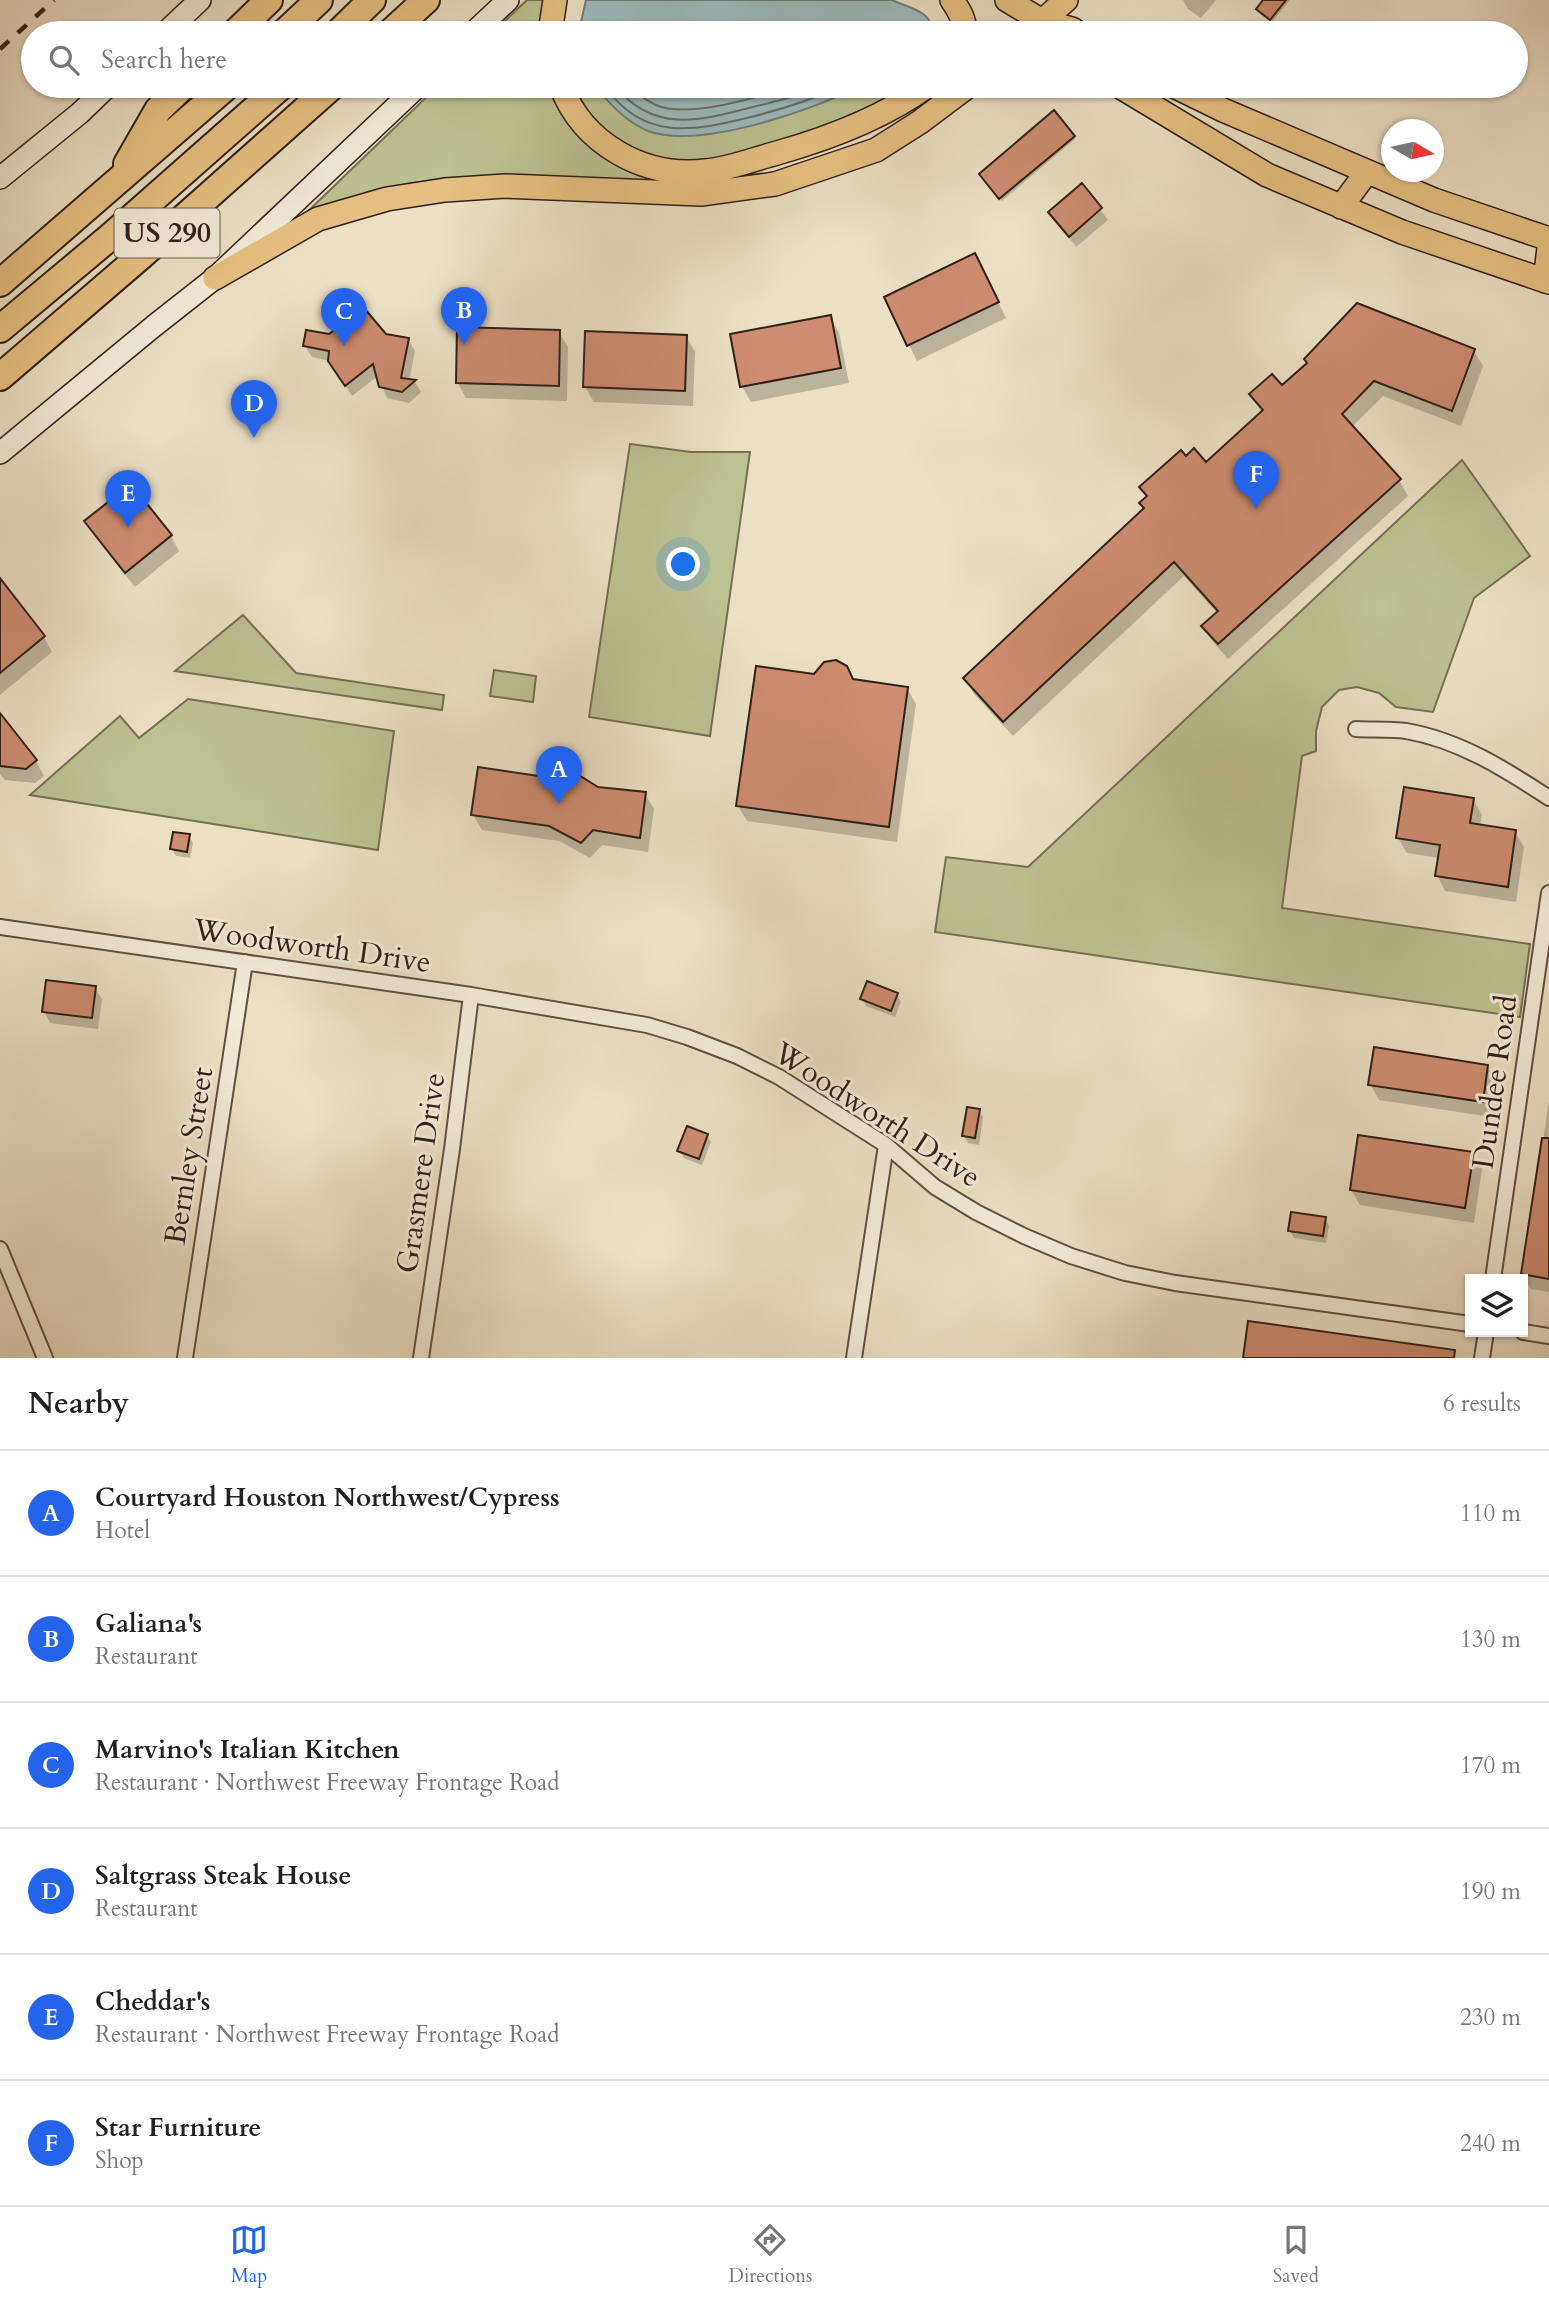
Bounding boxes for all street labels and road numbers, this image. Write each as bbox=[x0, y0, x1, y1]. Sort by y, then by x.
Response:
road number: US 290 bbox=[114, 208, 220, 258]
street label: Woodworth Drive bbox=[190, 909, 433, 983]
street label: Dundee Road bbox=[1463, 992, 1527, 1172]
street label: Woodworth Drive bbox=[765, 1032, 989, 1197]
street label: Bernley Street bbox=[155, 1064, 223, 1248]
street label: Grasmere Drive bbox=[387, 1070, 455, 1276]

